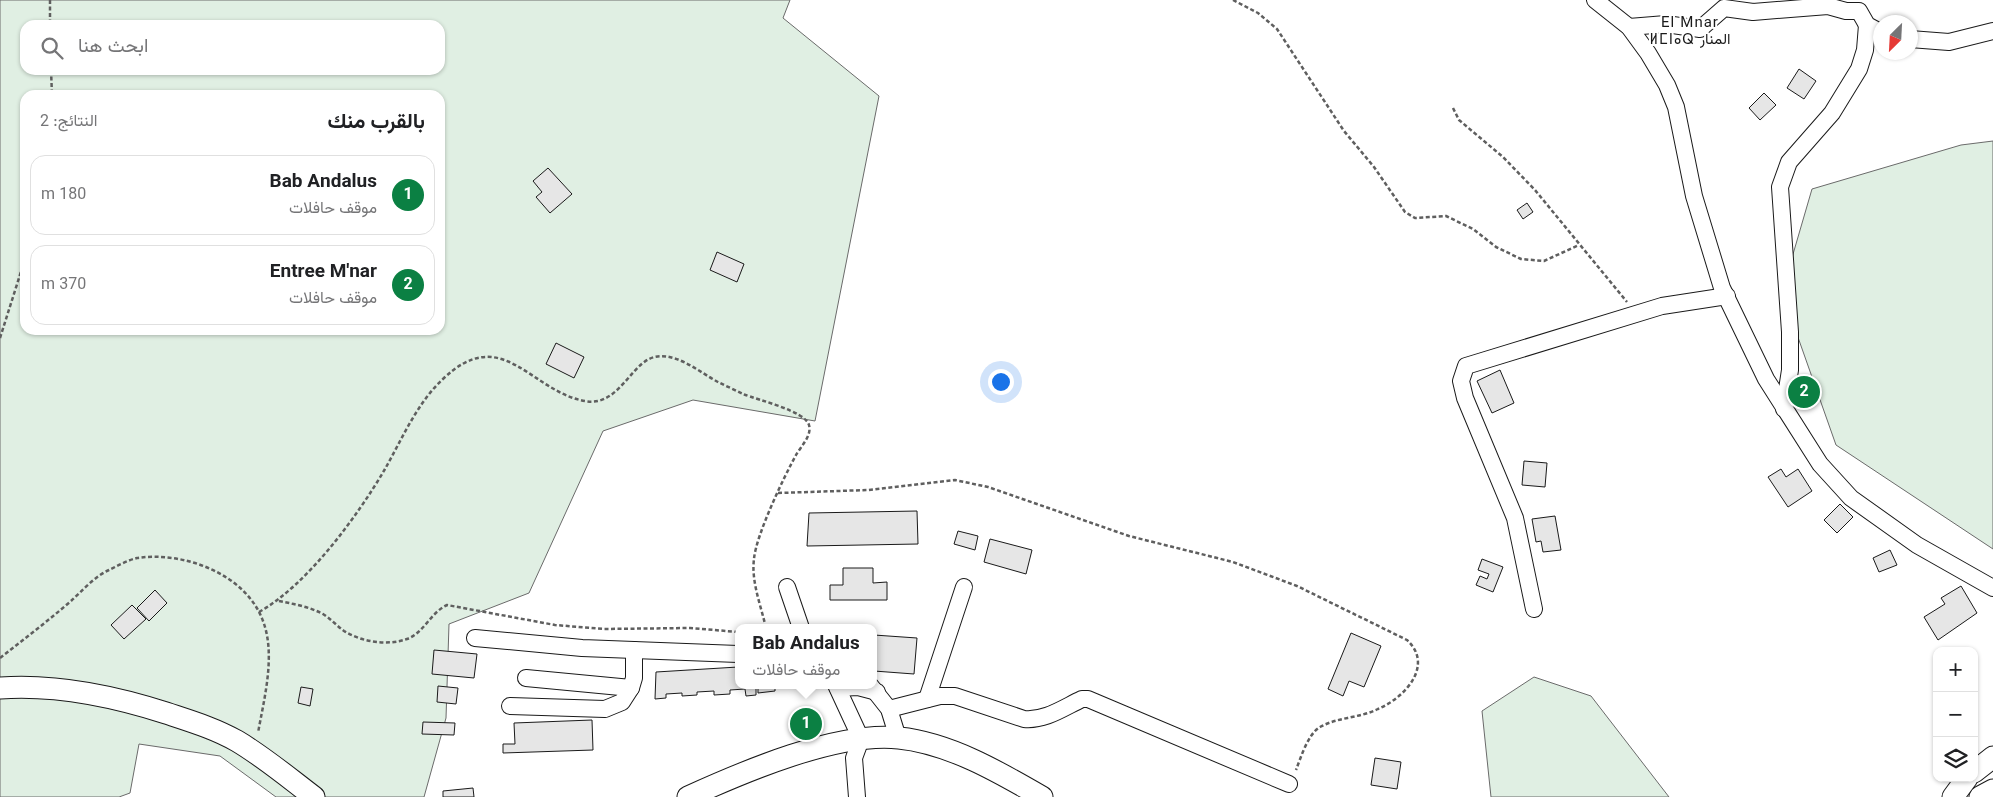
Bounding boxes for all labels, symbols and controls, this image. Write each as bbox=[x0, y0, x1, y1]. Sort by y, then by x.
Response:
district label: El Mnar ⵍⵎⵏⴰⵕ المنار bbox=[1650, 12, 1730, 52]
north arrow bbox=[1873, 15, 1918, 60]
search box bbox=[20, 20, 445, 75]
text: ابحث هنا bbox=[78, 33, 148, 62]
icon: search bbox=[38, 34, 66, 62]
text: بالقرب منك bbox=[328, 106, 425, 139]
text: النتائج: 2 bbox=[40, 110, 98, 135]
text: Bab Andalus bbox=[270, 168, 377, 197]
text: 180 m bbox=[41, 183, 86, 208]
text: 1 bbox=[403, 183, 413, 208]
text: موقف حافلات bbox=[289, 197, 377, 222]
text: Entree M'nar bbox=[270, 258, 377, 287]
text: 370 m bbox=[41, 273, 86, 298]
text: 2 bbox=[403, 273, 413, 298]
text: موقف حافلات bbox=[289, 287, 377, 312]
your location bbox=[988, 369, 1014, 395]
pin: 2 bbox=[1788, 373, 1820, 411]
popup bbox=[735, 624, 877, 689]
text: Bab Andalus bbox=[752, 630, 860, 659]
map controls bbox=[1933, 647, 1978, 782]
button: + bbox=[1933, 647, 1978, 692]
text: موقف حافلات bbox=[752, 659, 840, 684]
button: − bbox=[1933, 692, 1978, 737]
pin: 1 bbox=[790, 705, 822, 743]
button: layers bbox=[1933, 737, 1978, 782]

